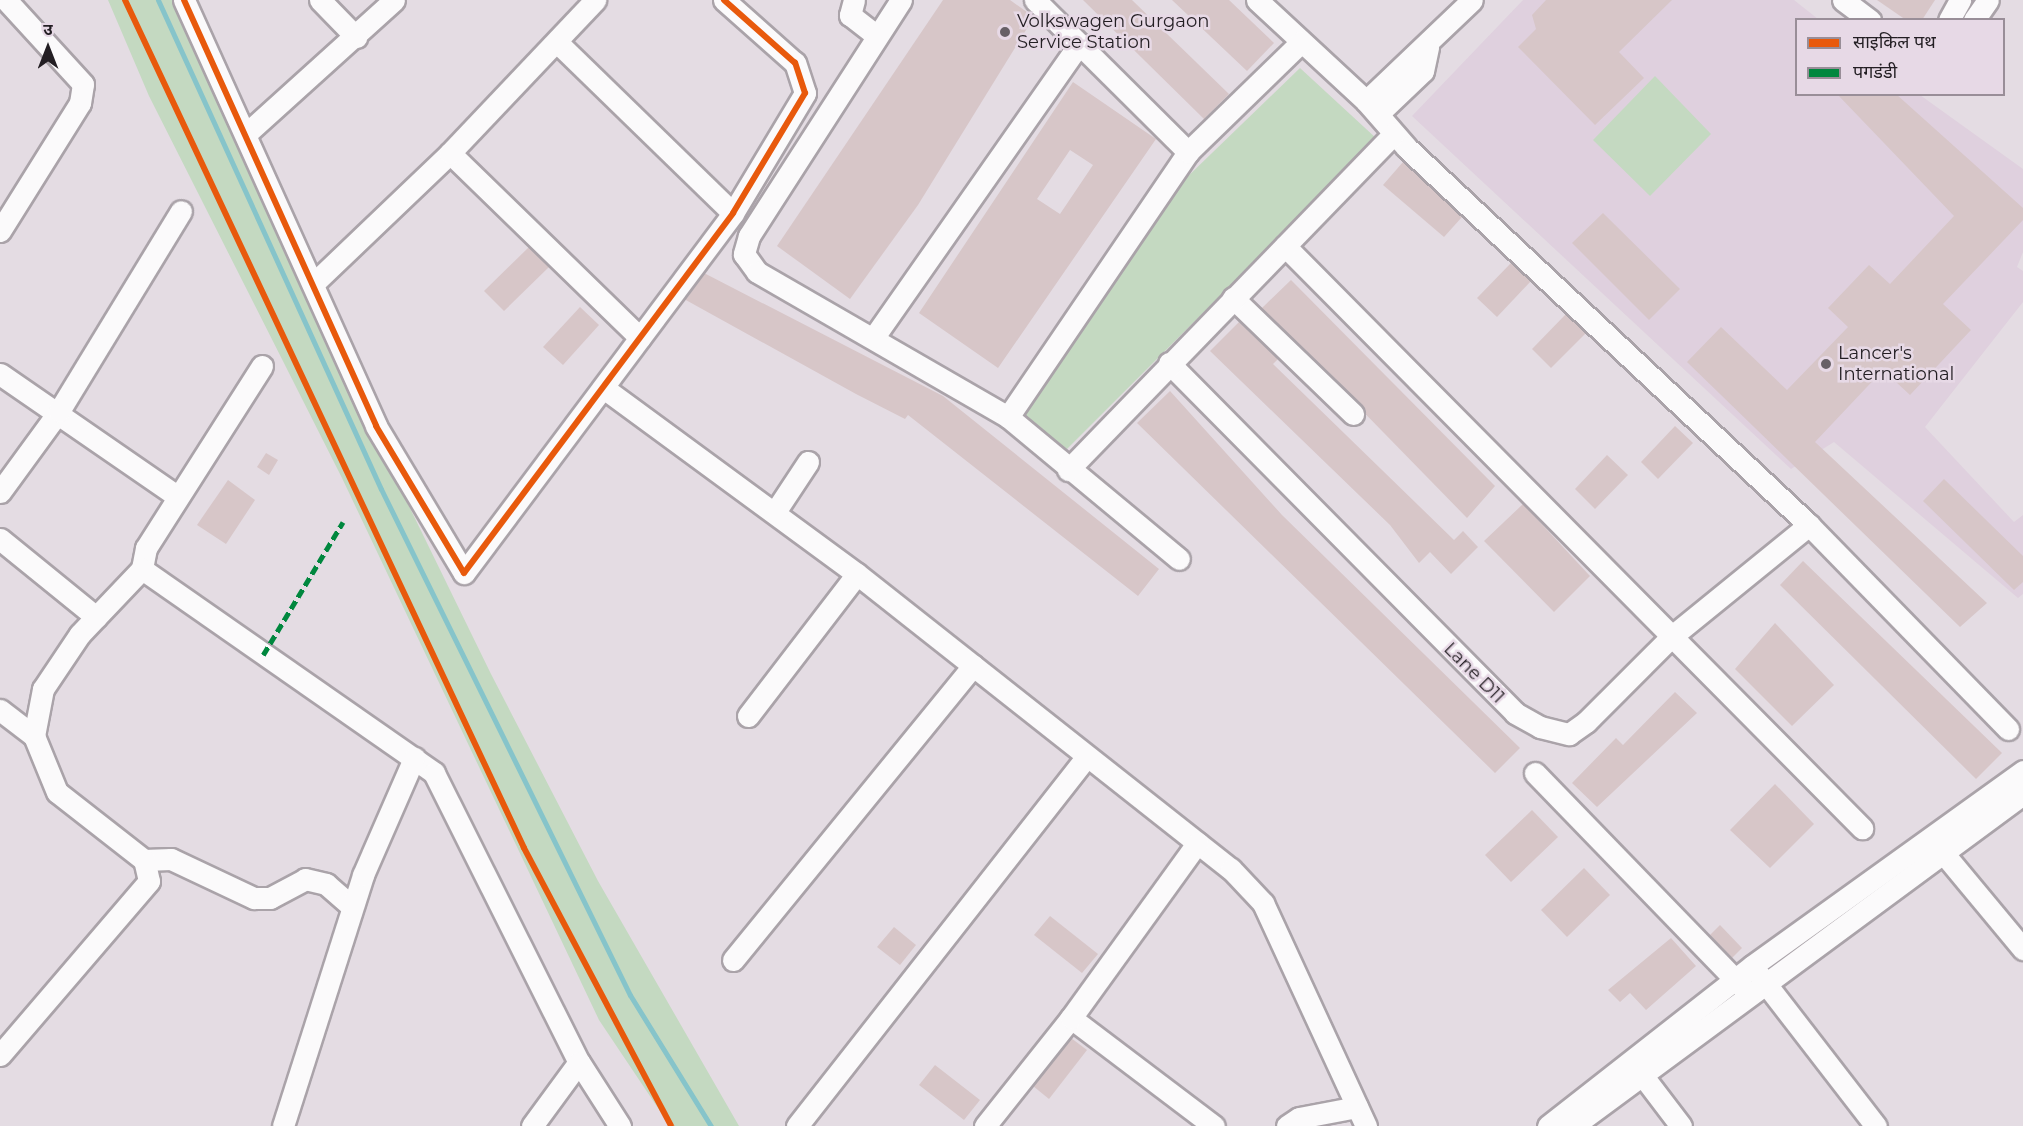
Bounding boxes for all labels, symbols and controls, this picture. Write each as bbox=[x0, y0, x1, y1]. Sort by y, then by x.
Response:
place label: Volkswagen Gurgaon Service Station bbox=[1017, 11, 1209, 54]
north arrow bbox=[18, 18, 78, 78]
legend bbox=[1795, 18, 2005, 96]
text: उ bbox=[43, 20, 53, 39]
marker: Volkswagen Gurgaon Service Station bbox=[998, 25, 1012, 39]
text: साइकिल पथ bbox=[1853, 31, 1936, 53]
text: पगडंडी bbox=[1853, 61, 1897, 83]
place label: Lancer's International bbox=[1838, 343, 1954, 386]
marker: Lancer's International bbox=[1819, 357, 1833, 371]
street label: Lane D11 bbox=[1439, 638, 1509, 708]

